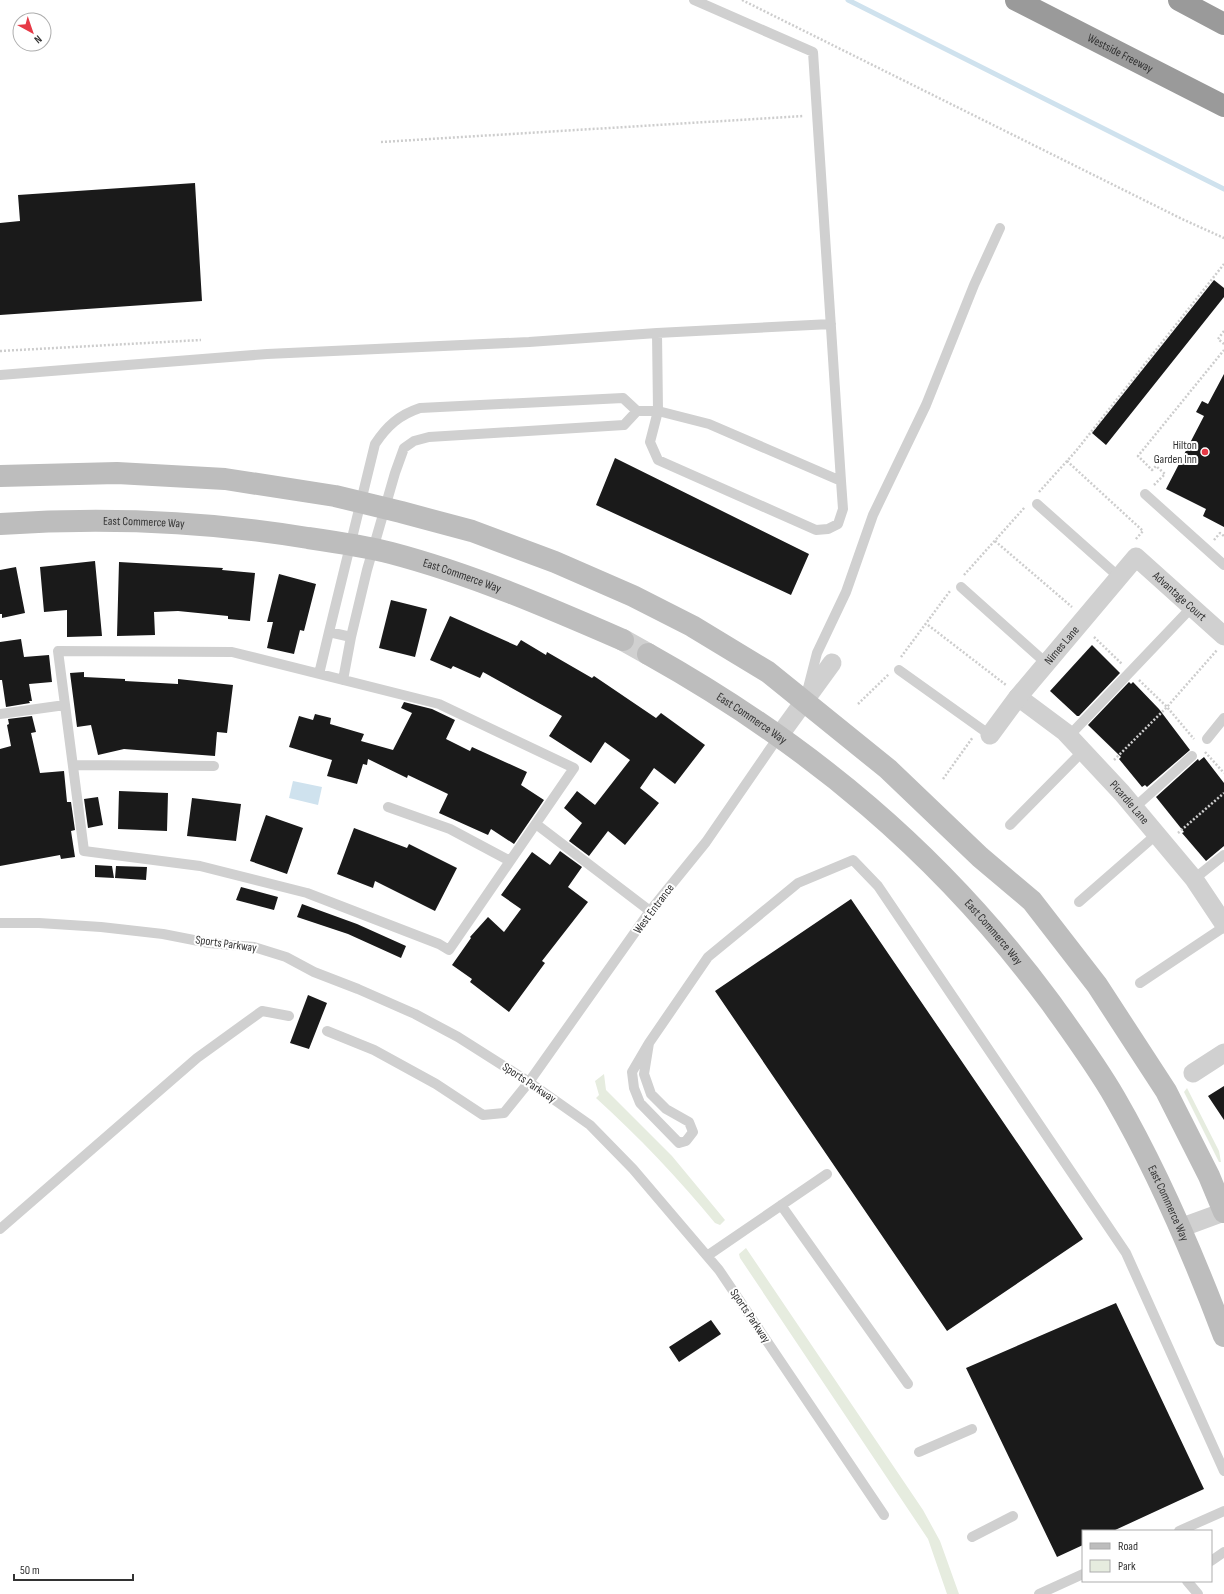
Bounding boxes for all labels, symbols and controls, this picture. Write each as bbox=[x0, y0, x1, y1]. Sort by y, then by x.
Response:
north arrow bbox=[12, 12, 52, 52]
street label: Westside Freeway bbox=[1085, 30, 1156, 76]
text: N bbox=[32, 32, 45, 46]
place label: Hilton Garden Inn bbox=[1154, 438, 1197, 467]
marker: Hilton Garden Inn bbox=[1200, 447, 1210, 457]
street label: East Commerce Way bbox=[103, 513, 186, 531]
street label: East Commerce Way bbox=[421, 555, 504, 596]
street label: Advantage Court bbox=[1149, 568, 1210, 624]
street label: Nimes Lane bbox=[1041, 623, 1082, 668]
street label: East Commerce Way bbox=[714, 689, 790, 747]
street label: Picardie Lane bbox=[1107, 777, 1152, 827]
street label: West Entrance bbox=[630, 881, 678, 937]
street label: East Commerce Way bbox=[961, 896, 1026, 968]
street label: Sports Parkway bbox=[194, 932, 258, 956]
street label: Sports Parkway bbox=[499, 1060, 559, 1107]
street label: East Commerce Way bbox=[1145, 1163, 1193, 1244]
street label: Sports Parkway bbox=[727, 1286, 774, 1346]
legend bbox=[1082, 1530, 1212, 1582]
text: Road bbox=[1118, 1539, 1138, 1554]
scale bar bbox=[14, 1556, 133, 1582]
text: Park bbox=[1118, 1559, 1136, 1574]
text: 50 m bbox=[20, 1563, 40, 1578]

